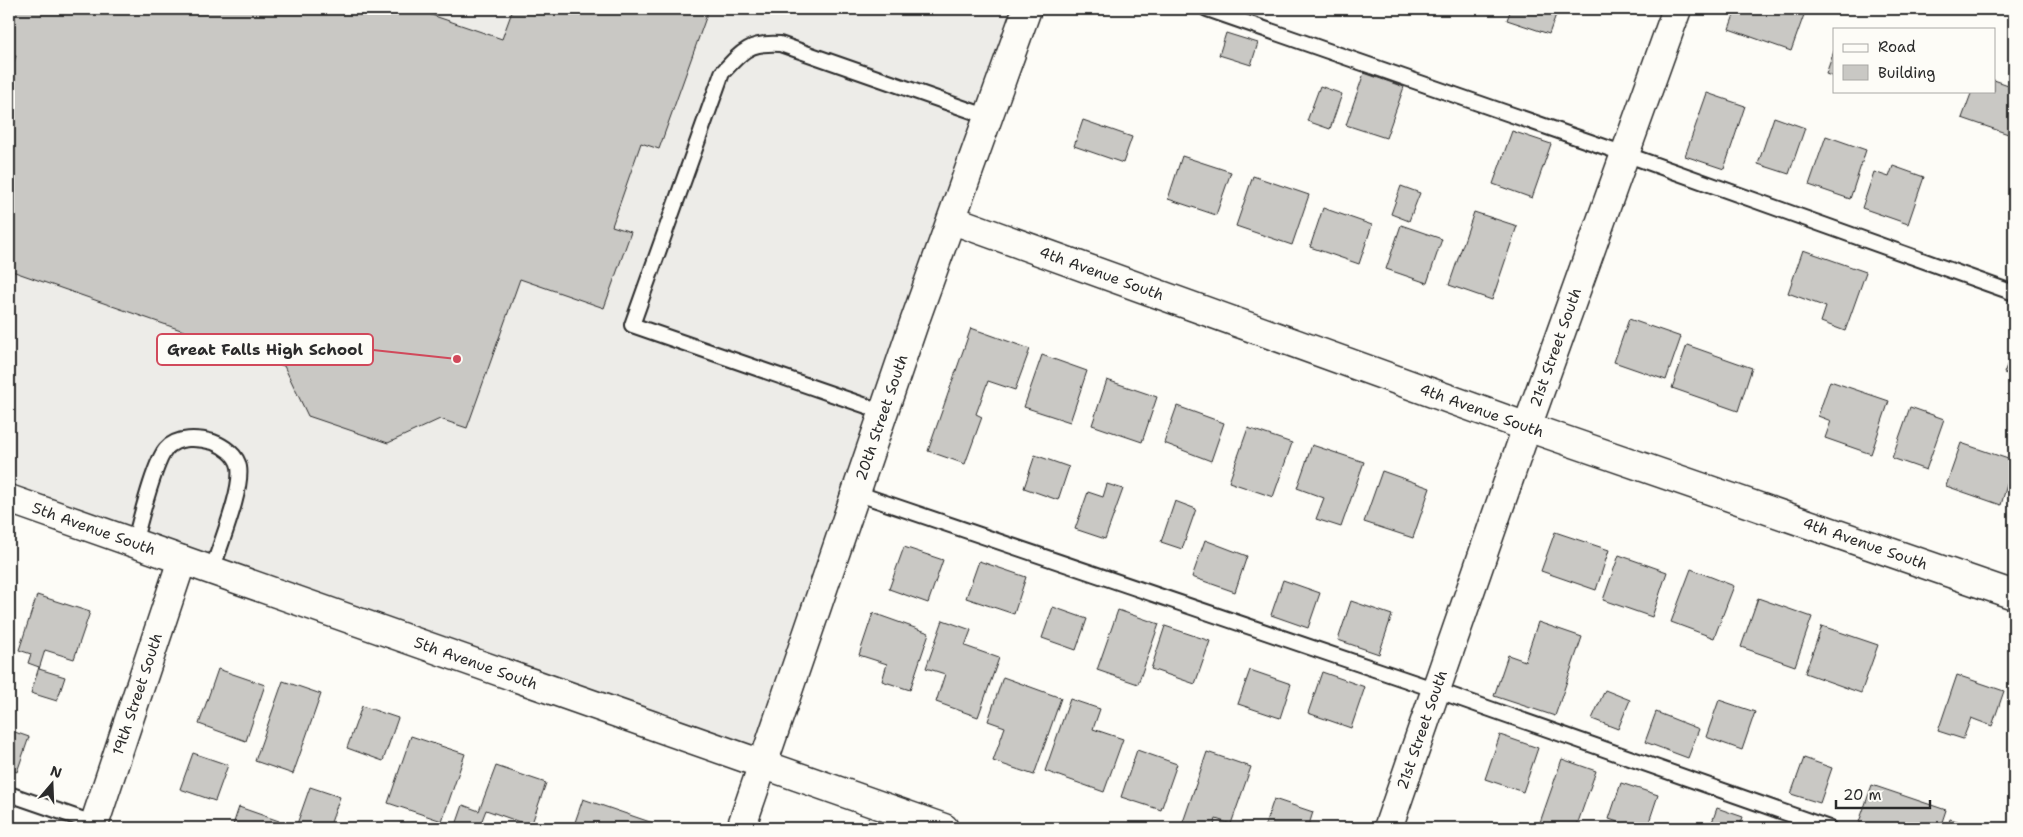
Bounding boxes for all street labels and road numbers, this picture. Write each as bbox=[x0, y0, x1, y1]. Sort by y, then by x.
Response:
street label: 4th Avenue South bbox=[1037, 242, 1167, 305]
street label: 21st Street South bbox=[1525, 285, 1586, 410]
street label: 20th Street South bbox=[851, 352, 913, 483]
street label: 4th Avenue South bbox=[1417, 379, 1547, 442]
street label: 5th Avenue South bbox=[29, 498, 158, 560]
street label: 4th Avenue South bbox=[1800, 513, 1930, 574]
street label: 19th Street South bbox=[108, 630, 167, 758]
street label: 5th Avenue South bbox=[411, 632, 540, 694]
street label: 21st Street South bbox=[1392, 667, 1452, 792]

